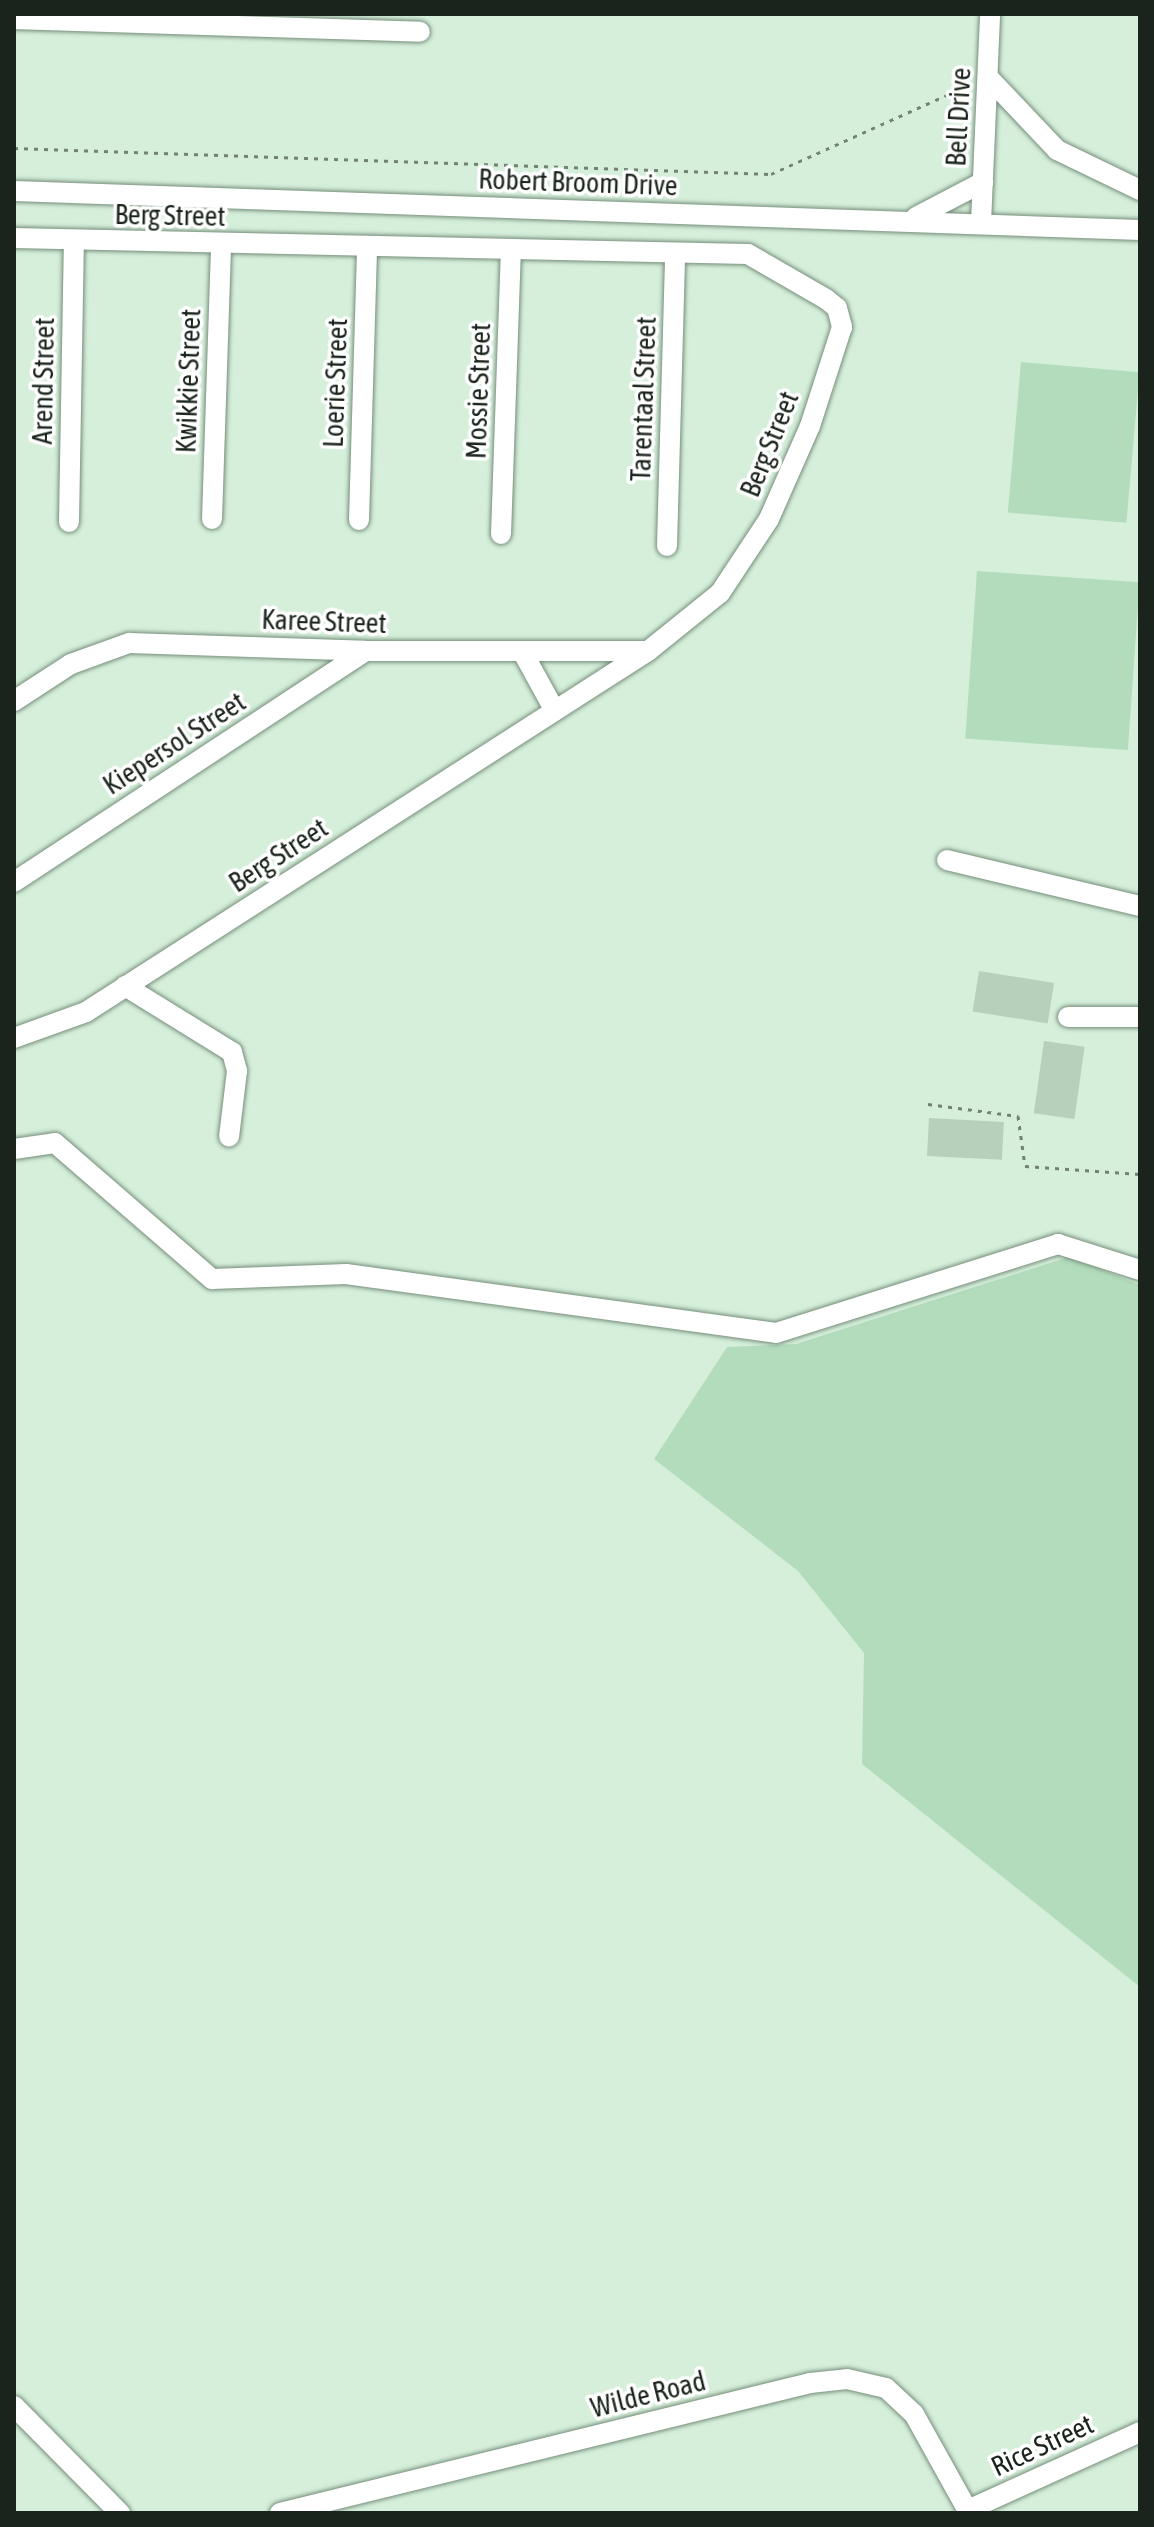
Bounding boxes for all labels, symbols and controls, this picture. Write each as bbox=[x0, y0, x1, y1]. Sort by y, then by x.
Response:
street label: Bell Drive bbox=[939, 67, 977, 167]
street label: Robert Broom Drive bbox=[478, 162, 678, 202]
street label: Berg Street bbox=[114, 197, 226, 233]
street label: Kwikkie Street bbox=[169, 308, 207, 454]
street label: Tarentaal Street bbox=[623, 316, 663, 482]
street label: Arend Street bbox=[25, 317, 61, 445]
street label: Loerie Street bbox=[316, 318, 354, 448]
street label: Mossie Street bbox=[459, 322, 497, 460]
street label: Berg Street bbox=[733, 386, 805, 502]
street label: Karee Street bbox=[261, 602, 387, 640]
street label: Kiepersol Street bbox=[97, 685, 251, 801]
street label: Berg Street bbox=[222, 811, 334, 899]
street label: Wilde Road bbox=[587, 2364, 709, 2424]
street label: Rice Street bbox=[986, 2407, 1098, 2483]

